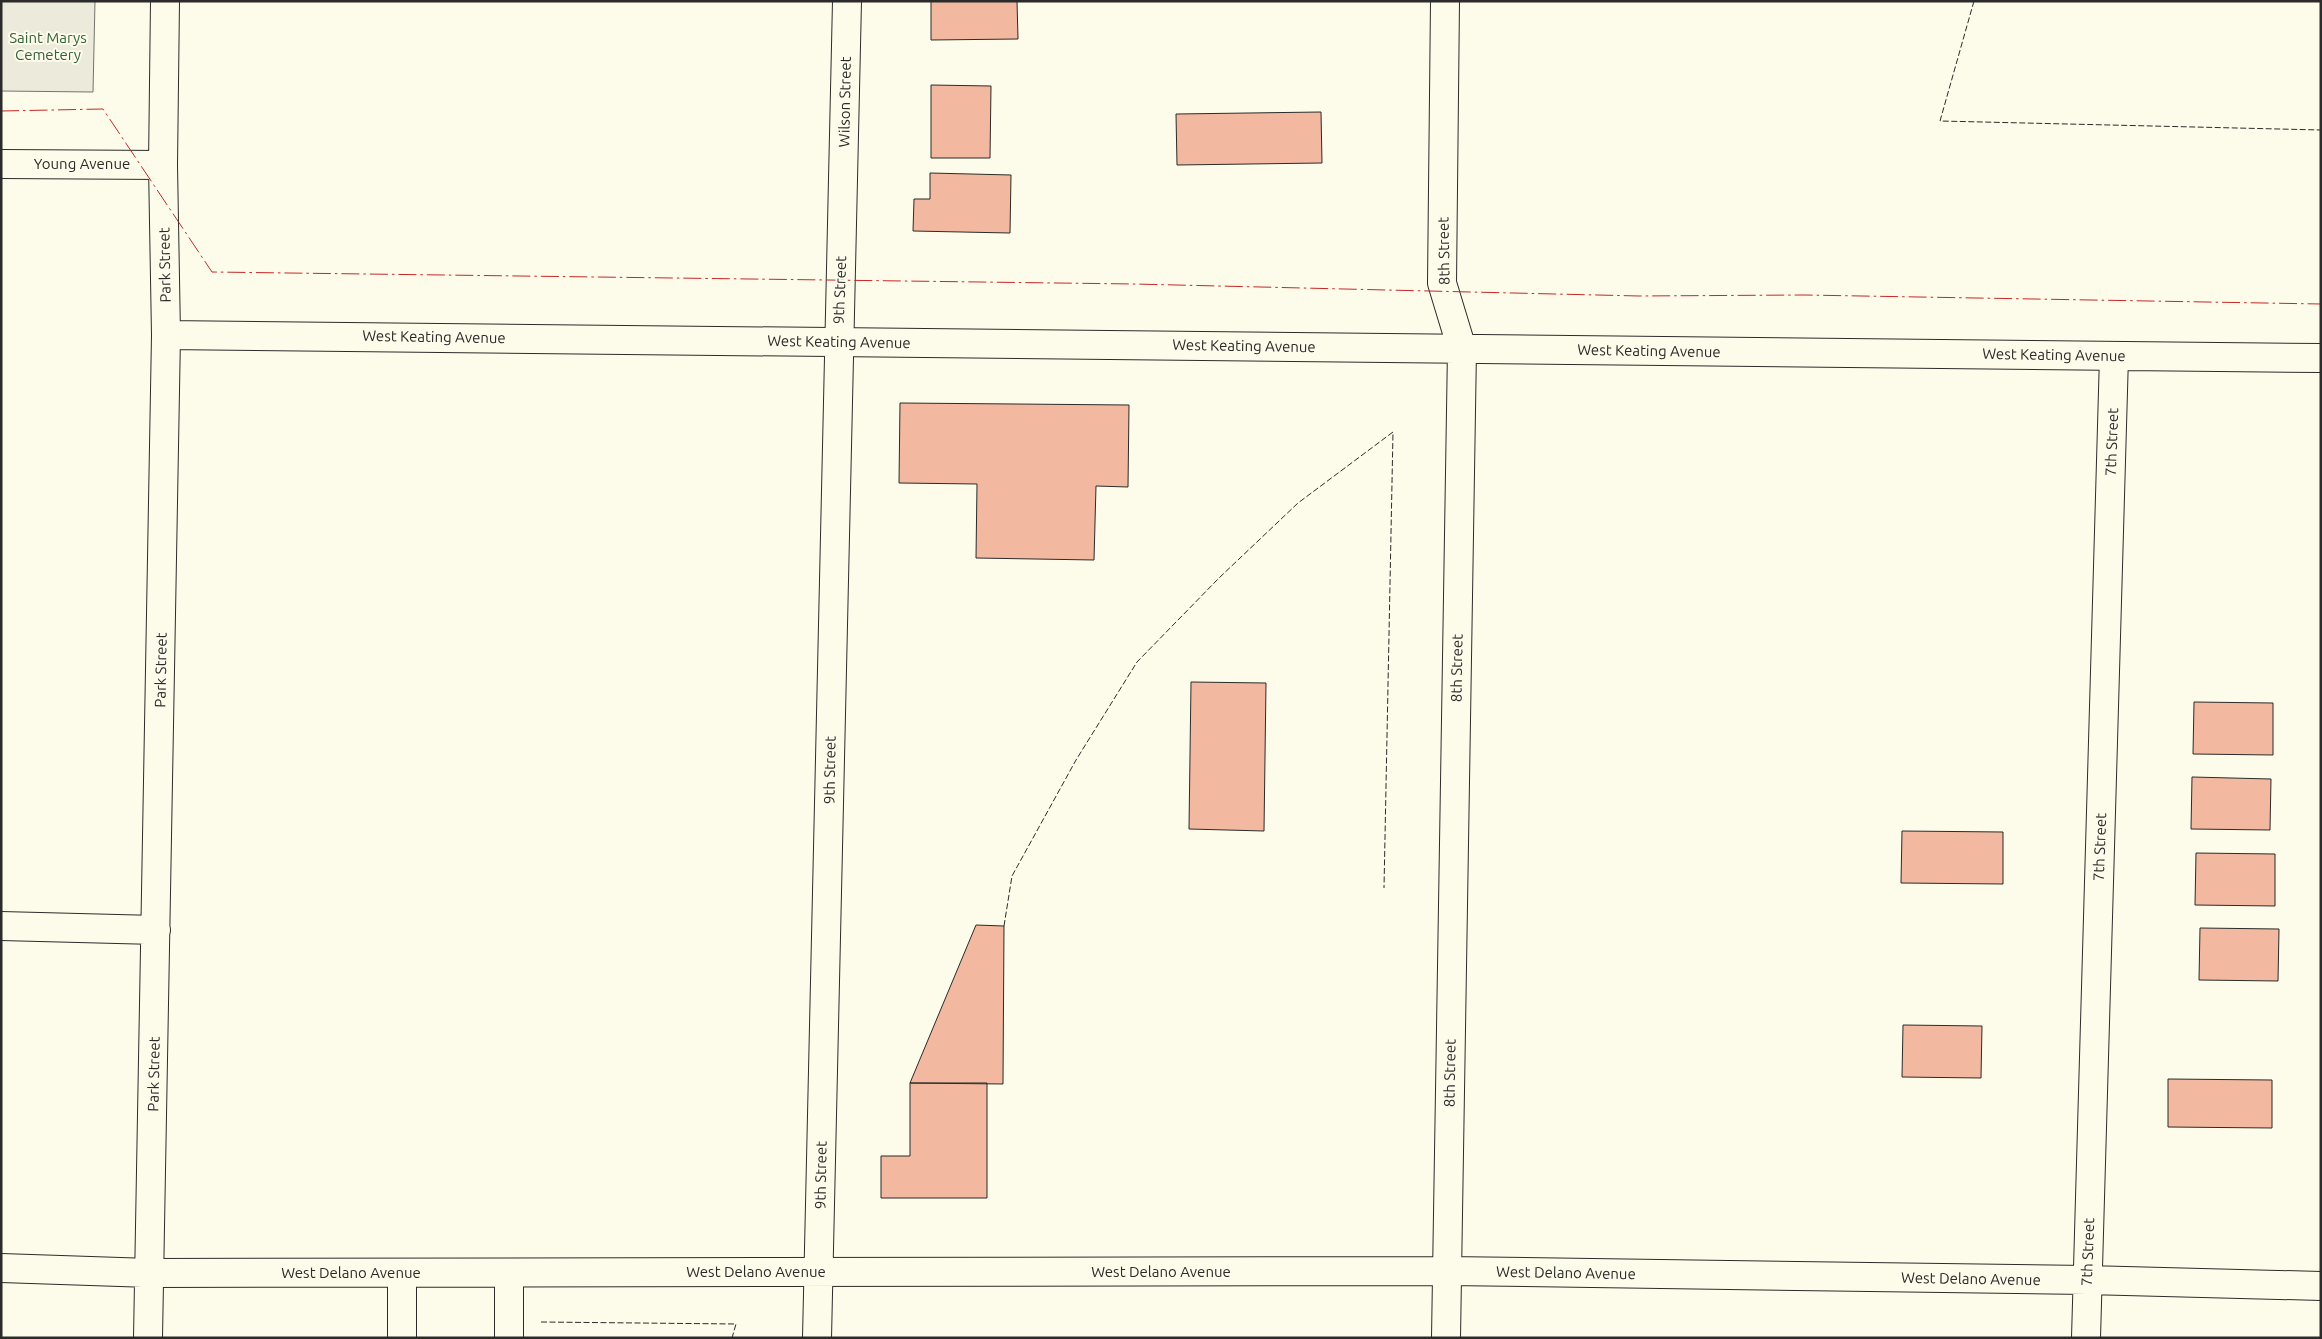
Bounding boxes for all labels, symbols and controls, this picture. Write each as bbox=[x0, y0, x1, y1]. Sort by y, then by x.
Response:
park label: Saint Marys Cemetery bbox=[9, 29, 87, 63]
street label: Wilson Street bbox=[835, 56, 854, 148]
street label: Young Avenue bbox=[34, 155, 130, 172]
street label: 8th Street bbox=[1434, 217, 1453, 285]
street label: Park Street bbox=[155, 227, 174, 303]
street label: 9th Street bbox=[830, 255, 849, 324]
street label: West Keating Avenue bbox=[362, 327, 506, 346]
street label: West Keating Avenue bbox=[767, 332, 911, 351]
street label: West Keating Avenue bbox=[1172, 336, 1316, 355]
street label: West Keating Avenue bbox=[1577, 341, 1721, 360]
street label: West Keating Avenue bbox=[1982, 345, 2126, 364]
street label: 7th Street bbox=[2102, 407, 2121, 476]
street label: Park Street bbox=[151, 632, 170, 708]
street label: 8th Street bbox=[1447, 634, 1466, 702]
street label: 9th Street bbox=[820, 736, 839, 804]
street label: 7th Street bbox=[2090, 812, 2109, 881]
street label: Park Street bbox=[144, 1036, 163, 1112]
street label: 8th Street bbox=[1440, 1039, 1459, 1107]
street label: 9th Street bbox=[811, 1141, 830, 1209]
street label: 7th Street bbox=[2078, 1217, 2097, 1286]
street label: West Delano Avenue bbox=[686, 1263, 826, 1280]
street label: West Delano Avenue bbox=[1091, 1263, 1231, 1280]
street label: West Delano Avenue bbox=[1496, 1263, 1636, 1282]
street label: West Delano Avenue bbox=[281, 1264, 421, 1281]
street label: West Delano Avenue bbox=[1901, 1269, 2041, 1288]

